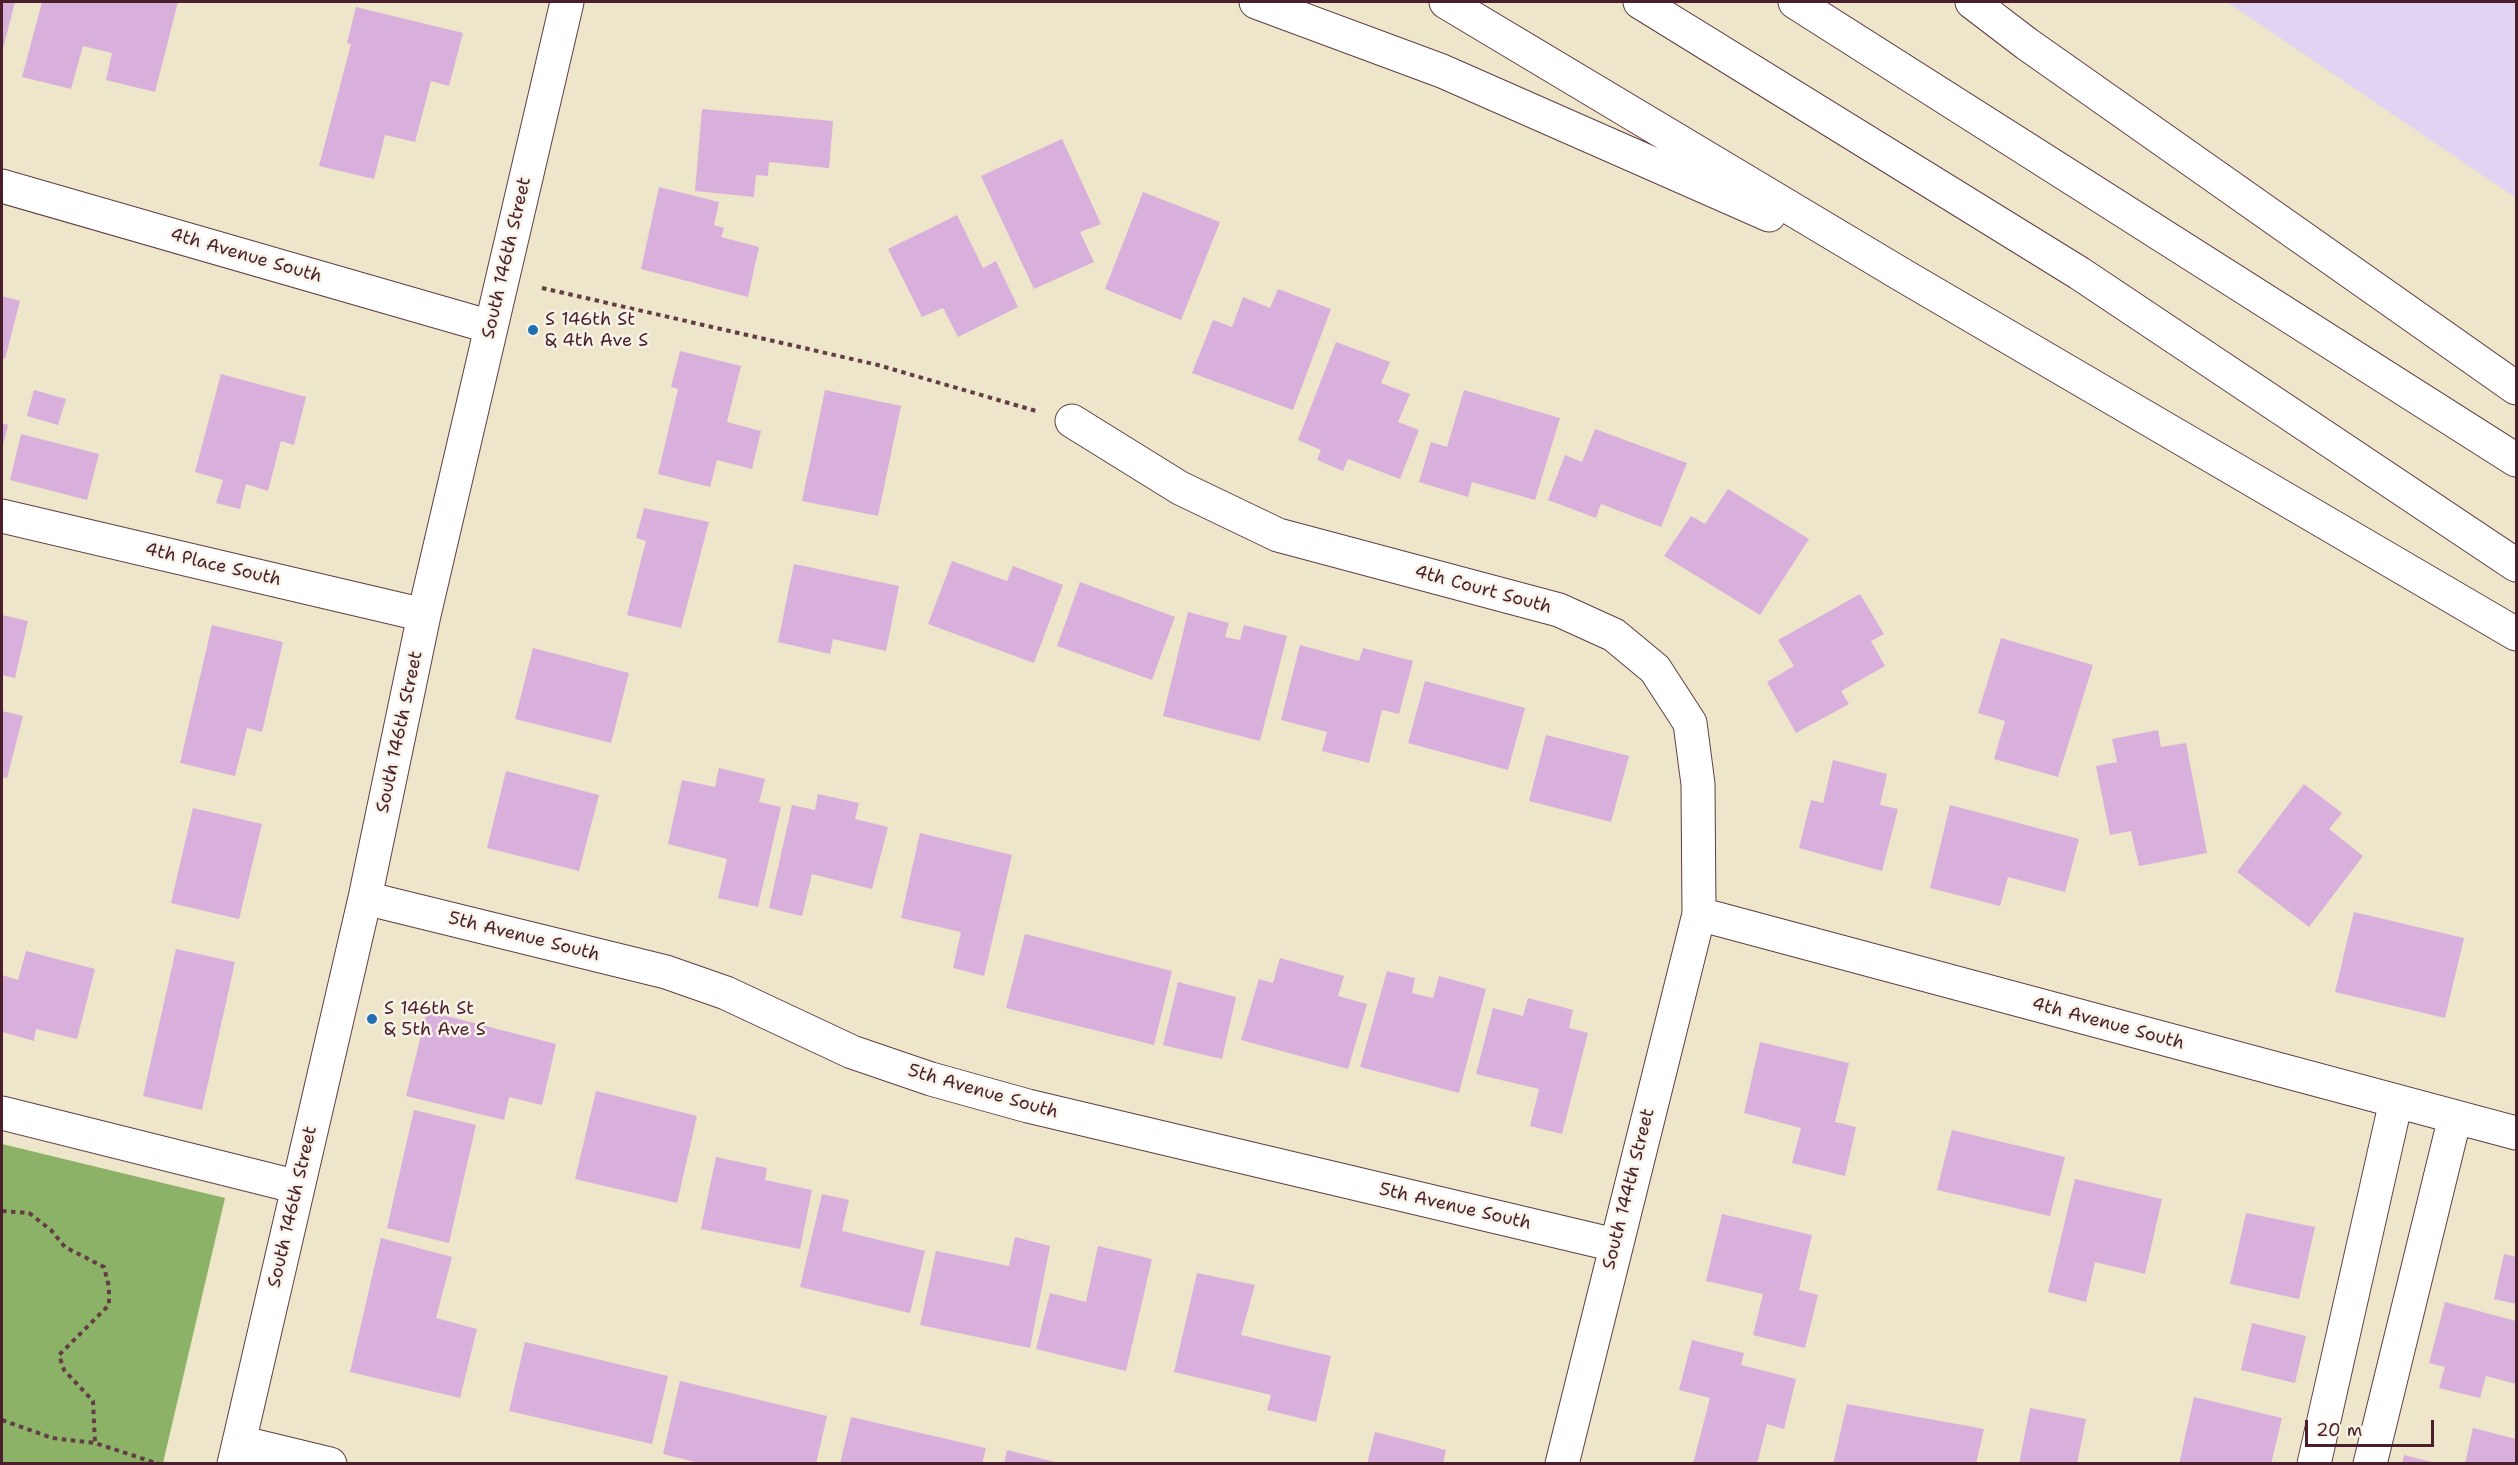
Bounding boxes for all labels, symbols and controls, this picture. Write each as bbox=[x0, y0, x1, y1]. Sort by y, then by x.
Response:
street label: South 146th Street bbox=[478, 175, 536, 341]
street label: 4th Avenue South bbox=[168, 224, 324, 288]
place label: S 146th St & 4th Ave S bbox=[545, 309, 648, 352]
marker: S 146th St & 4th Ave S bbox=[526, 323, 540, 337]
street label: 4th Place South bbox=[143, 539, 283, 591]
street label: 4th Court South bbox=[1412, 561, 1554, 619]
street label: South 146th Street bbox=[372, 649, 428, 815]
street label: 5th Avenue South bbox=[446, 908, 602, 966]
street label: 4th Avenue South bbox=[2029, 993, 2187, 1055]
place label: S 146th St & 5th Ave S bbox=[384, 998, 486, 1040]
marker: S 146th St & 5th Ave S bbox=[365, 1012, 379, 1026]
street label: 5th Avenue South bbox=[905, 1060, 1061, 1124]
street label: South 144th Street bbox=[1599, 1106, 1659, 1272]
street label: South 146th Street bbox=[264, 1124, 322, 1290]
street label: 5th Avenue South bbox=[1377, 1179, 1533, 1235]
scale bar bbox=[2308, 1408, 2437, 1446]
text: 20 m bbox=[2316, 1418, 2362, 1442]

